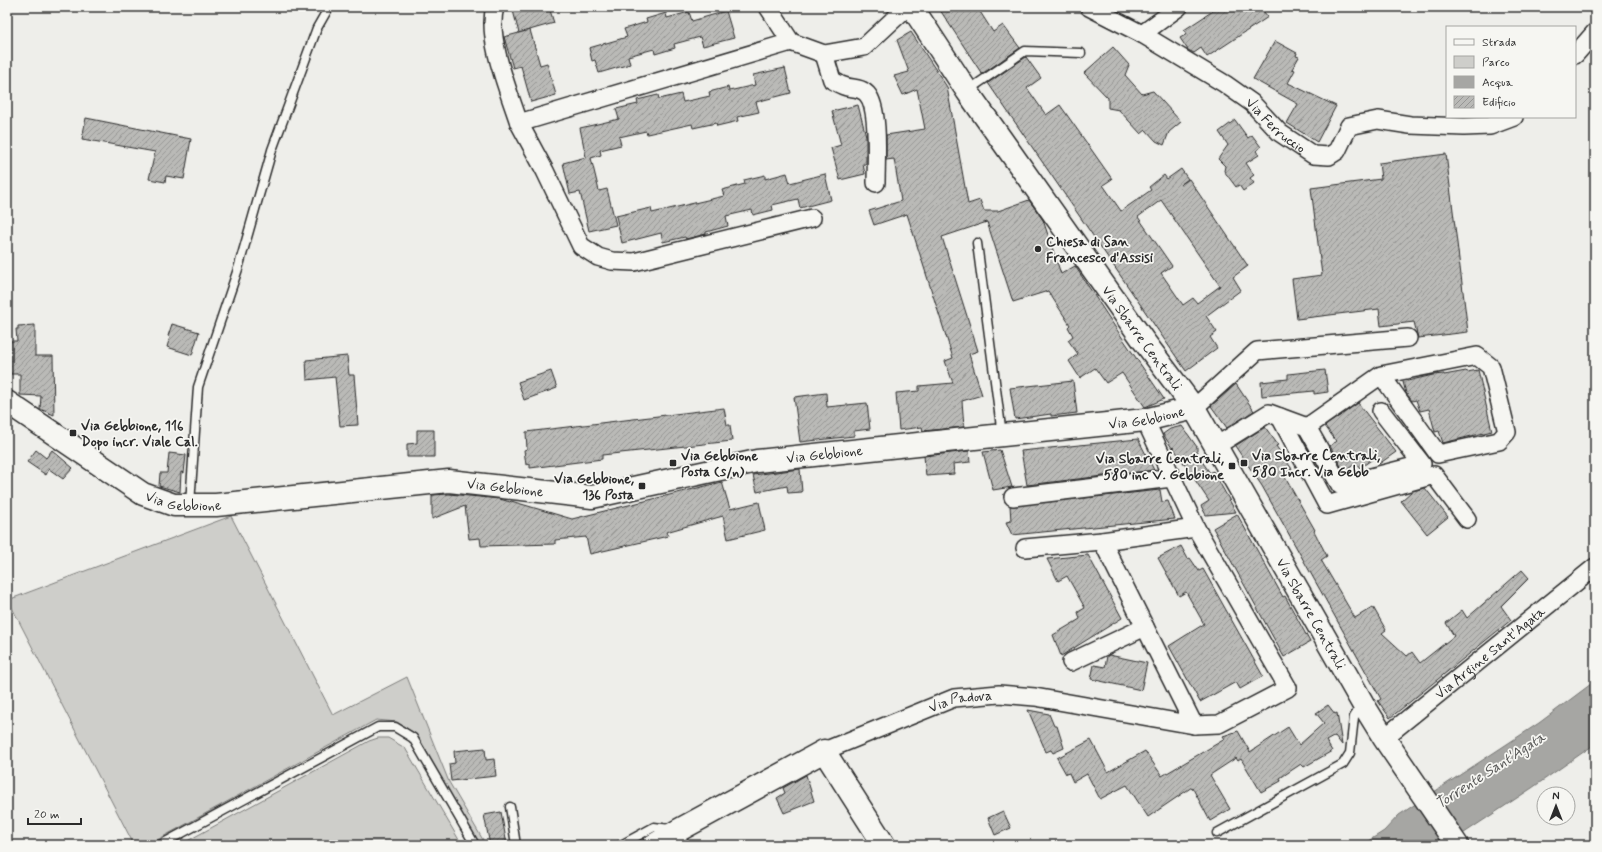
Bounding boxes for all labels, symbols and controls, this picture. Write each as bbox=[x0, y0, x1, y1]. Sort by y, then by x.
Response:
legend bbox=[1446, 26, 1576, 118]
text: Strada bbox=[1482, 35, 1516, 51]
text: Parco bbox=[1482, 55, 1510, 71]
text: Acqua bbox=[1482, 75, 1513, 91]
street label: Via Ferruccio bbox=[1242, 94, 1309, 158]
text: Edificio bbox=[1482, 95, 1516, 111]
place label: Chiesa di San Francesco d'Assisi bbox=[1046, 233, 1153, 267]
marker: Chiesa di San Francesco d'Assisi bbox=[1033, 244, 1043, 254]
street label: Via Sbarre Centrali bbox=[1097, 282, 1186, 394]
street label: Via Gebbione bbox=[1108, 403, 1187, 434]
place label: Via Gebbione, 116 Dopo incr. Viale Cal. bbox=[81, 417, 198, 451]
marker: Via Gebbione, 116 Dopo incr. Viale Cal. bbox=[68, 428, 78, 438]
street label: Via Gebbione bbox=[785, 442, 864, 468]
place label: Via Gebbione Posta (s/n) bbox=[681, 447, 758, 481]
place label: Via Sbarre Centrali, 580 Incr. Via Gebb bbox=[1252, 447, 1380, 481]
place label: Via Sbarre Centrali, 580 inc V. Gebbione bbox=[1096, 450, 1224, 484]
marker: Via Gebbione Posta (s/n) bbox=[668, 458, 678, 468]
marker: Via Sbarre Centrali, 580 Incr. Via Gebb bbox=[1239, 458, 1249, 468]
marker: Via Sbarre Centrali, 580 inc V. Gebbione bbox=[1227, 461, 1237, 471]
place label: Via Gebbione, 136 Posta bbox=[554, 470, 634, 504]
street label: Via Gebbione bbox=[466, 475, 545, 502]
marker: Via Gebbione, 136 Posta bbox=[637, 481, 647, 491]
street label: Via Gebbione bbox=[143, 488, 223, 515]
street label: Via Sbarre Centrali bbox=[1272, 555, 1349, 673]
street label: Via Argine Sant'Agata bbox=[1431, 603, 1550, 703]
street label: Via Padova bbox=[926, 687, 993, 717]
water label: Torrente Sant'Agata bbox=[1432, 727, 1550, 814]
north arrow bbox=[1536, 786, 1576, 826]
text: N bbox=[1552, 790, 1560, 804]
scale bar bbox=[28, 800, 81, 826]
text: 20 m bbox=[34, 807, 60, 823]

